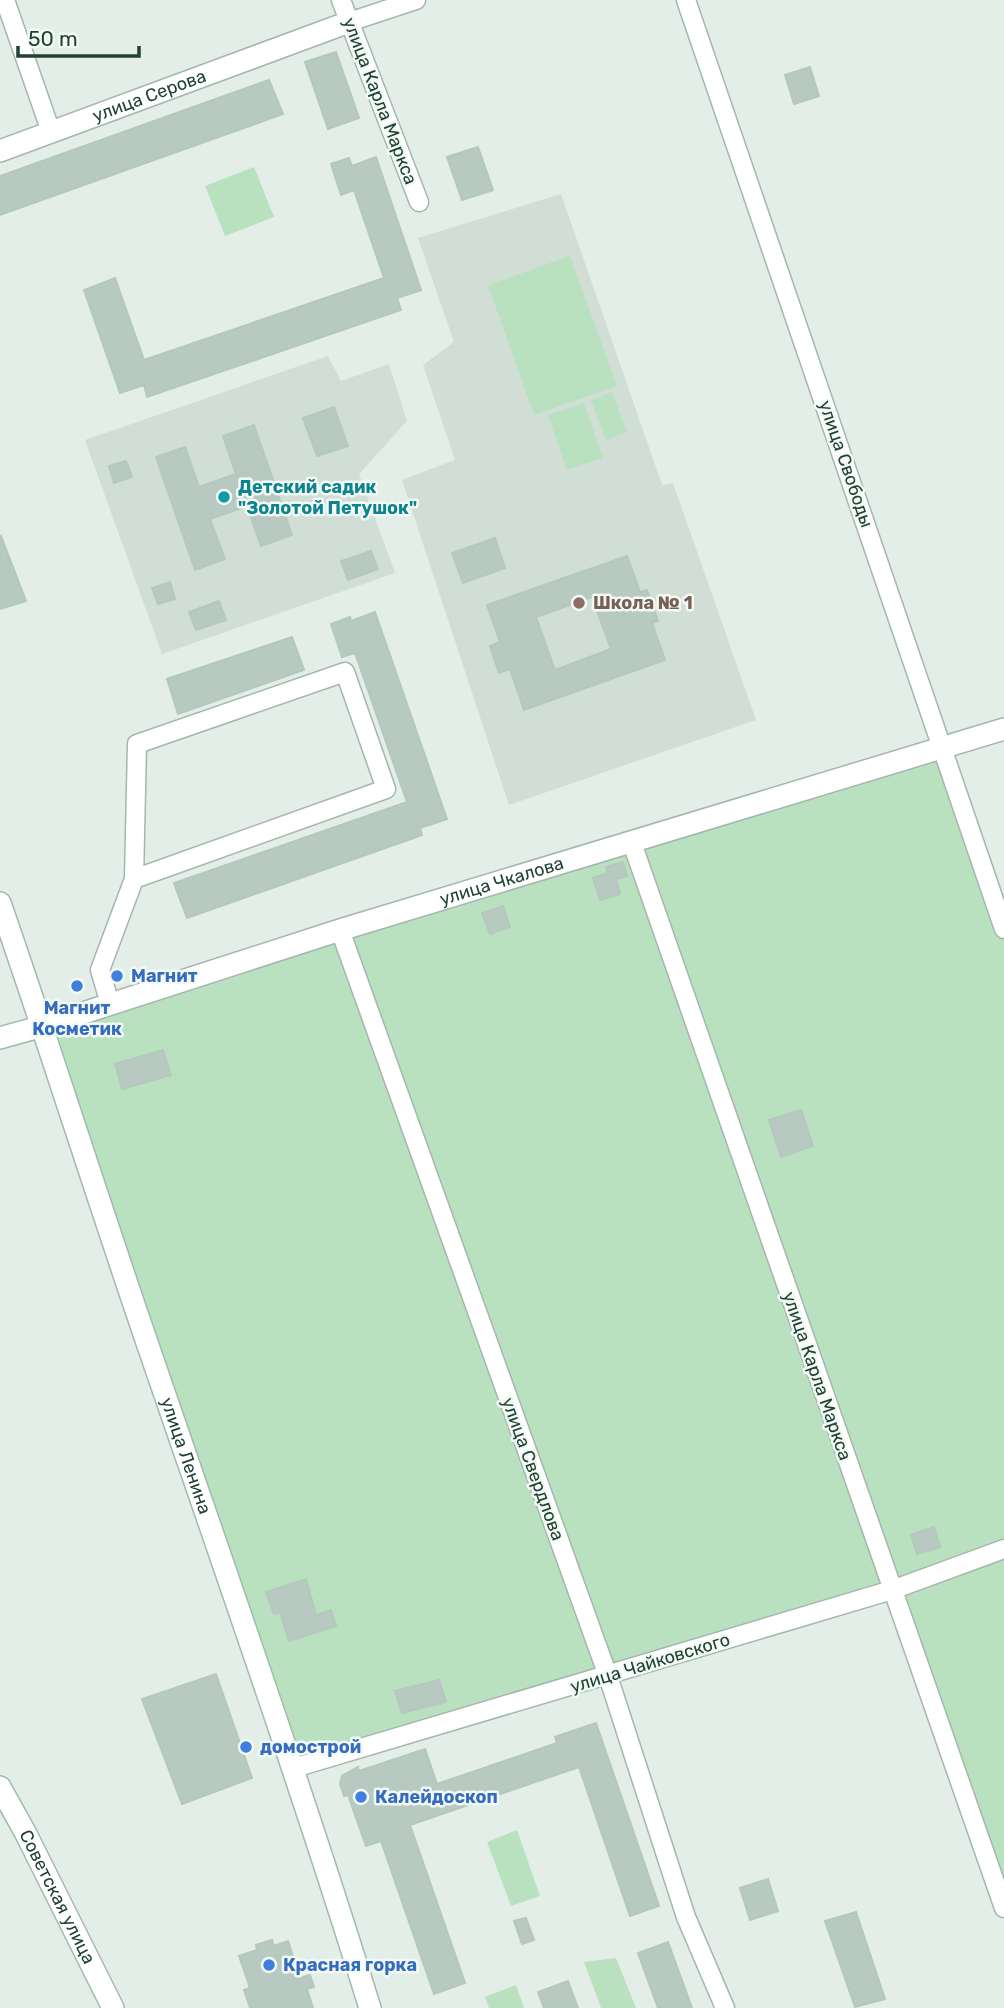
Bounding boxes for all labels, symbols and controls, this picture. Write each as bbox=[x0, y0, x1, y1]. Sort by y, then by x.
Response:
scale bar bbox=[18, 14, 138, 58]
street label: улица Карла Маркса bbox=[338, 14, 422, 188]
text: 50 m bbox=[28, 26, 78, 51]
street label: улица Серова bbox=[89, 65, 209, 127]
street label: улица Свободы bbox=[814, 398, 878, 530]
place label: Детский садик "Золотой Петушок" bbox=[238, 476, 417, 519]
marker: Детский садик "Золотой Петушок" bbox=[216, 489, 232, 505]
place label: Школа № 1 bbox=[593, 592, 693, 614]
marker: Школа № 1 bbox=[571, 595, 587, 611]
street label: улица Чкалова bbox=[437, 852, 566, 910]
place label: Магнит bbox=[131, 965, 198, 987]
marker: Магнит bbox=[109, 968, 125, 984]
marker: Магнит Косметик bbox=[69, 978, 85, 994]
place label: Магнит Косметик bbox=[32, 997, 122, 1040]
street label: улица Карла Маркса bbox=[778, 1289, 856, 1463]
street label: улица Свердлова bbox=[497, 1394, 569, 1544]
street label: улица Ленина bbox=[156, 1395, 216, 1517]
street label: улица Чайковского bbox=[567, 1628, 733, 1698]
place label: домострой bbox=[260, 1736, 361, 1758]
marker: домострой bbox=[238, 1739, 254, 1755]
place label: Калейдоскоп bbox=[375, 1786, 498, 1808]
marker: Калейдоскоп bbox=[353, 1789, 369, 1805]
street label: Советская улица bbox=[15, 1826, 100, 1968]
place label: Красная горка bbox=[283, 1954, 417, 1976]
marker: Красная горка bbox=[261, 1957, 277, 1973]

